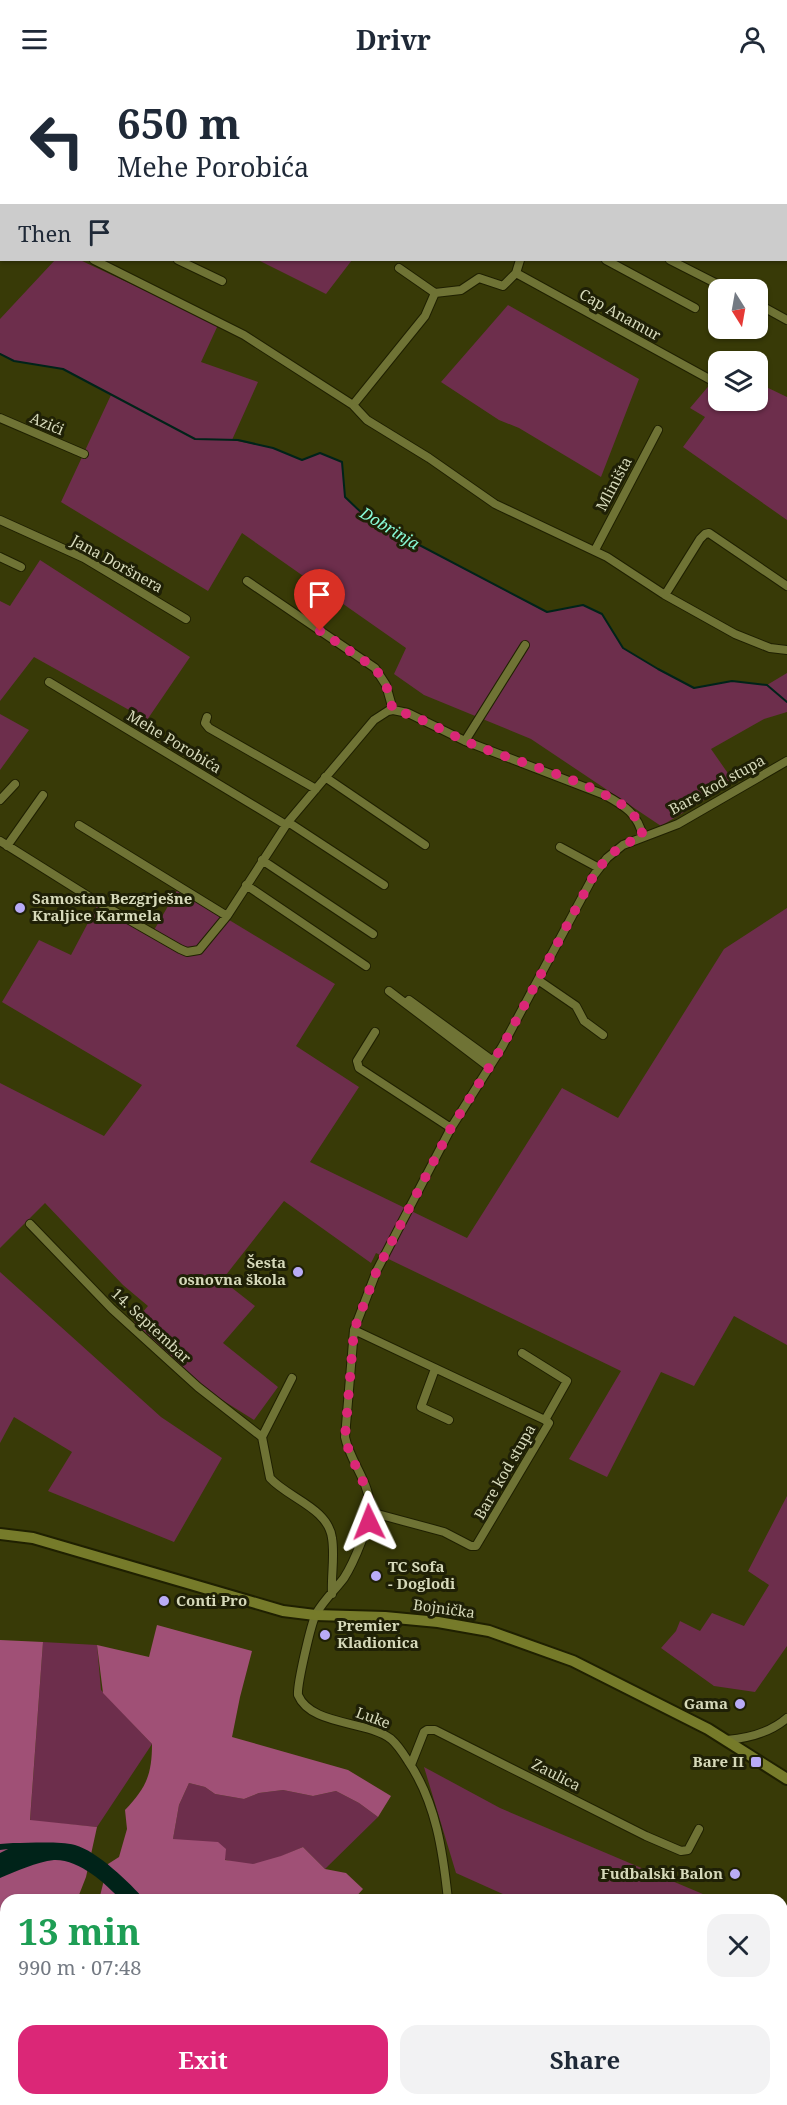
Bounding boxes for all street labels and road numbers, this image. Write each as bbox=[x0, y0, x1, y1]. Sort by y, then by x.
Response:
street label: Cap Anamur bbox=[576, 284, 665, 345]
street label: Azići bbox=[27, 407, 68, 439]
street label: Mliništa bbox=[591, 453, 636, 514]
street label: Jana Doršnera bbox=[67, 529, 167, 597]
street label: Mehe Porobića bbox=[124, 705, 225, 777]
street label: Bare kod stupa bbox=[665, 750, 768, 819]
street label: 14. Septembar bbox=[108, 1283, 196, 1367]
street label: Bare kod stupa bbox=[469, 1420, 539, 1523]
street label: Bojnička bbox=[412, 1594, 476, 1622]
street label: Luke bbox=[353, 1702, 393, 1733]
street label: Zaulica bbox=[529, 1753, 584, 1795]

